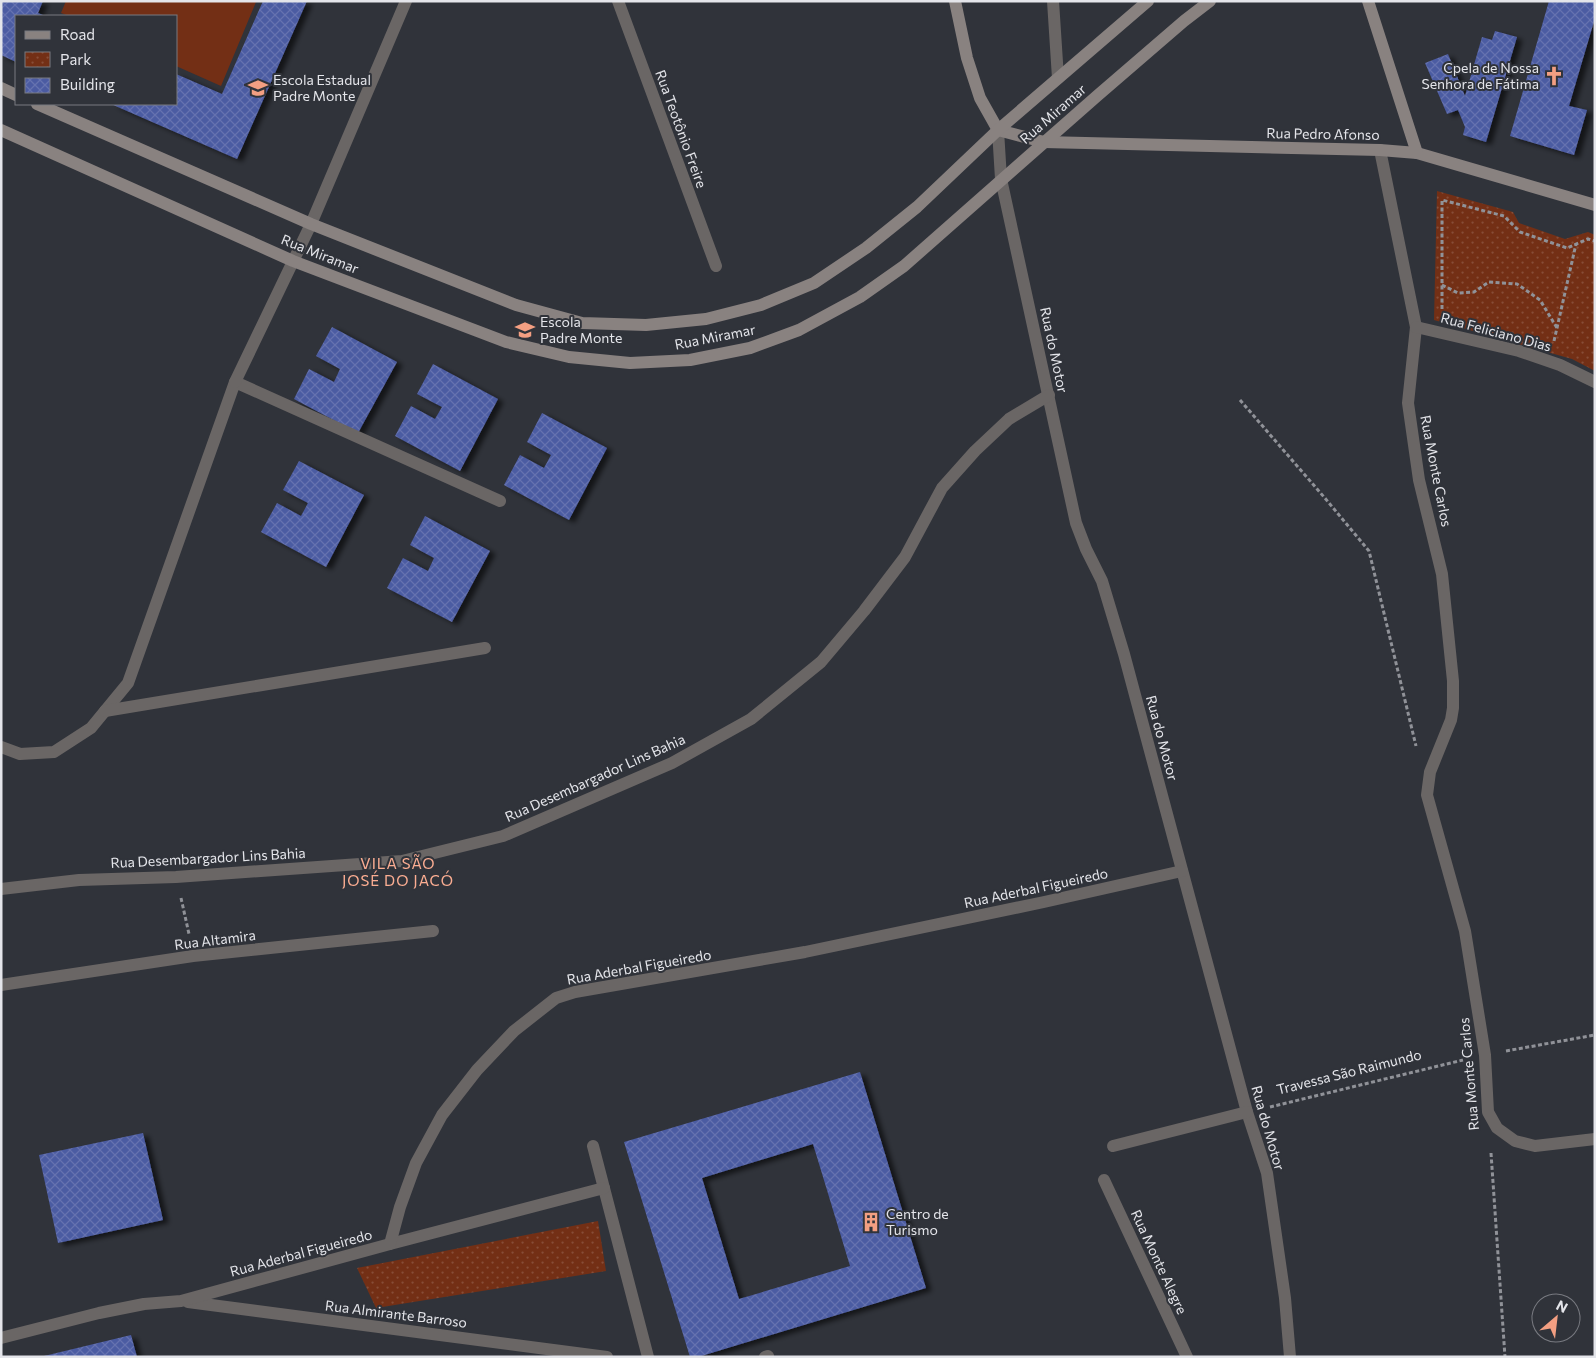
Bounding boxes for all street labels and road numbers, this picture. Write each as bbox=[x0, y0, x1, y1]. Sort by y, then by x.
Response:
street label: Rua Teotônio Freire bbox=[652, 68, 711, 190]
street label: Rua Miramar bbox=[1016, 80, 1090, 147]
street label: Rua Pedro Afonso bbox=[1266, 124, 1380, 143]
street label: Rua Miramar bbox=[279, 230, 362, 277]
street label: Rua do Motor bbox=[1037, 305, 1072, 395]
street label: Rua Feliciano Dias bbox=[1439, 309, 1553, 354]
street label: Rua Miramar bbox=[673, 320, 757, 353]
street label: Rua Monte Carlos bbox=[1417, 414, 1456, 528]
street label: Rua do Motor bbox=[1143, 693, 1182, 783]
street label: Rua Desembargador Lins Bahia bbox=[502, 730, 688, 825]
street label: Rua Desembargador Lins Bahia bbox=[110, 844, 306, 871]
street label: Rua Aderbal Figueiredo bbox=[962, 864, 1109, 911]
street label: Rua Altamira bbox=[173, 926, 257, 953]
street label: Rua Aderbal Figueiredo bbox=[565, 945, 713, 988]
street label: Rua Monte Carlos bbox=[1455, 1017, 1482, 1131]
street label: Travessa São Raimundo bbox=[1275, 1045, 1423, 1098]
street label: Rua do Motor bbox=[1248, 1083, 1289, 1173]
street label: Rua Monte Alegre bbox=[1128, 1207, 1191, 1317]
street label: Rua Aderbal Figueiredo bbox=[228, 1225, 374, 1280]
street label: Rua Almirante Barroso bbox=[324, 1296, 468, 1331]

